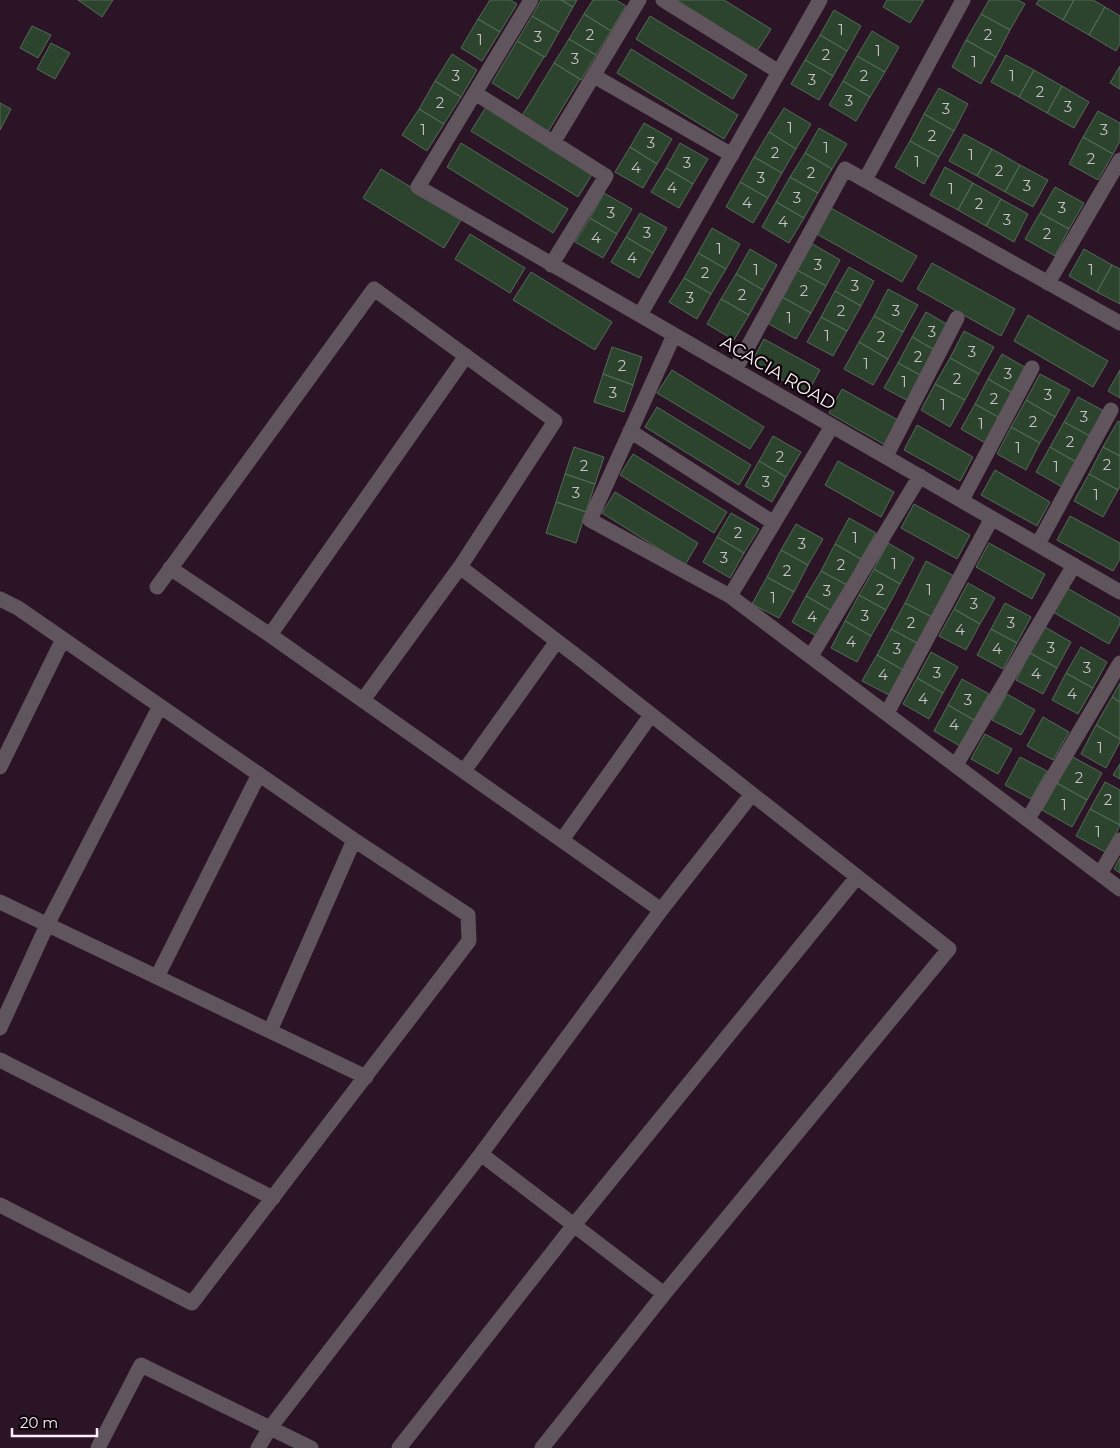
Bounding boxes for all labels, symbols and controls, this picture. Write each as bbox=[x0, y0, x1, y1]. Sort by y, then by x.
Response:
house number: 1 bbox=[838, 20, 844, 39]
house number: 2 bbox=[586, 25, 594, 44]
house number: 2 bbox=[984, 25, 992, 44]
house number: 3 bbox=[534, 27, 542, 46]
house number: 1 bbox=[477, 30, 483, 49]
house number: 1 bbox=[875, 41, 881, 60]
house number: 2 bbox=[822, 45, 830, 64]
house number: 3 bbox=[571, 49, 579, 68]
house number: 1 bbox=[971, 52, 977, 71]
house number: 3 bbox=[452, 66, 460, 85]
house number: 2 bbox=[860, 66, 868, 85]
house number: 1 bbox=[1009, 66, 1015, 85]
house number: 3 bbox=[808, 70, 816, 89]
house number: 2 bbox=[1036, 82, 1044, 101]
house number: 3 bbox=[845, 91, 853, 110]
house number: 2 bbox=[436, 93, 444, 112]
house number: 3 bbox=[1064, 97, 1072, 116]
house number: 3 bbox=[942, 99, 950, 118]
house number: 1 bbox=[787, 118, 793, 137]
house number: 1 bbox=[420, 120, 426, 139]
house number: 3 bbox=[1100, 120, 1108, 139]
house number: 2 bbox=[928, 126, 936, 145]
house number: 3 bbox=[647, 133, 655, 152]
house number: 1 bbox=[823, 138, 829, 157]
house number: 2 bbox=[771, 143, 779, 162]
house number: 1 bbox=[968, 145, 974, 164]
house number: 2 bbox=[1087, 149, 1095, 168]
house number: 1 bbox=[914, 152, 920, 171]
house number: 3 bbox=[683, 153, 691, 172]
house number: 4 bbox=[631, 158, 641, 177]
house number: 2 bbox=[995, 161, 1003, 180]
house number: 2 bbox=[807, 163, 815, 182]
house number: 3 bbox=[757, 168, 765, 187]
house number: 3 bbox=[1023, 176, 1031, 195]
house number: 4 bbox=[667, 178, 677, 197]
house number: 1 bbox=[948, 179, 954, 198]
house number: 3 bbox=[793, 188, 801, 207]
house number: 4 bbox=[742, 193, 752, 212]
house number: 2 bbox=[975, 194, 983, 213]
house number: 3 bbox=[1058, 198, 1066, 217]
house number: 3 bbox=[607, 203, 615, 222]
house number: 3 bbox=[1003, 210, 1011, 229]
house number: 4 bbox=[778, 212, 788, 231]
house number: 3 bbox=[643, 223, 651, 242]
house number: 2 bbox=[1043, 224, 1051, 243]
house number: 4 bbox=[591, 228, 601, 247]
house number: 1 bbox=[716, 239, 722, 258]
house number: 4 bbox=[627, 248, 637, 267]
house number: 3 bbox=[814, 255, 822, 274]
house number: 1 bbox=[753, 260, 759, 279]
house number: 1 bbox=[1088, 260, 1094, 279]
house number: 2 bbox=[701, 263, 709, 282]
house number: 3 bbox=[851, 276, 859, 295]
house number: 2 bbox=[800, 281, 808, 300]
house number: 2 bbox=[738, 285, 746, 304]
house number: 3 bbox=[686, 288, 694, 307]
house number: 2 bbox=[837, 301, 845, 320]
house number: 3 bbox=[892, 301, 900, 320]
house number: 1 bbox=[786, 308, 792, 327]
house number: 3 bbox=[928, 322, 936, 341]
house number: 1 bbox=[824, 326, 830, 345]
house number: 2 bbox=[877, 327, 885, 346]
street label: ACACIA ROAD bbox=[716, 331, 840, 415]
house number: 3 bbox=[968, 342, 976, 361]
house number: 2 bbox=[914, 347, 922, 366]
house number: 1 bbox=[863, 354, 869, 373]
house number: 2 bbox=[618, 356, 626, 375]
house number: 3 bbox=[1004, 364, 1012, 383]
house number: 2 bbox=[953, 369, 961, 388]
house number: 1 bbox=[901, 372, 907, 391]
house number: 3 bbox=[609, 383, 617, 402]
house number: 3 bbox=[1044, 385, 1052, 404]
house number: 2 bbox=[990, 389, 998, 408]
house number: 1 bbox=[940, 395, 946, 414]
house number: 3 bbox=[1080, 407, 1088, 426]
house number: 2 bbox=[1029, 412, 1037, 431]
house number: 1 bbox=[978, 414, 984, 433]
house number: 2 bbox=[1066, 432, 1074, 451]
house number: 1 bbox=[1015, 438, 1021, 457]
house number: 2 bbox=[776, 447, 784, 466]
house number: 2 bbox=[1103, 455, 1111, 474]
house number: 2 bbox=[580, 456, 588, 475]
house number: 1 bbox=[1053, 457, 1059, 476]
house number: 3 bbox=[762, 472, 770, 491]
house number: 3 bbox=[572, 483, 580, 502]
house number: 1 bbox=[1093, 485, 1099, 504]
house number: 2 bbox=[734, 523, 742, 542]
house number: 1 bbox=[852, 528, 858, 547]
house number: 3 bbox=[798, 534, 806, 553]
house number: 3 bbox=[720, 548, 728, 567]
house number: 1 bbox=[891, 554, 897, 573]
house number: 2 bbox=[837, 555, 845, 574]
house number: 2 bbox=[783, 561, 791, 580]
house number: 2 bbox=[876, 580, 884, 599]
house number: 1 bbox=[926, 580, 932, 599]
house number: 3 bbox=[823, 581, 831, 600]
house number: 1 bbox=[770, 588, 776, 607]
house number: 3 bbox=[970, 594, 978, 613]
house number: 3 bbox=[861, 606, 869, 625]
house number: 4 bbox=[807, 607, 817, 626]
house number: 2 bbox=[907, 613, 915, 632]
house number: 3 bbox=[1007, 613, 1015, 632]
house number: 4 bbox=[955, 620, 965, 639]
house number: 4 bbox=[846, 632, 856, 651]
house number: 3 bbox=[1047, 638, 1055, 657]
house number: 3 bbox=[893, 639, 901, 658]
house number: 4 bbox=[992, 639, 1002, 658]
house number: 3 bbox=[1083, 658, 1091, 677]
house number: 3 bbox=[933, 663, 941, 682]
house number: 4 bbox=[1031, 664, 1041, 683]
house number: 4 bbox=[878, 665, 888, 684]
house number: 4 bbox=[1067, 684, 1077, 703]
house number: 4 bbox=[918, 689, 928, 708]
house number: 3 bbox=[964, 690, 972, 709]
house number: 4 bbox=[949, 715, 959, 734]
house number: 1 bbox=[1097, 738, 1103, 757]
house number: 2 bbox=[1075, 768, 1083, 787]
house number: 2 bbox=[1104, 790, 1112, 809]
house number: 1 bbox=[1061, 795, 1067, 814]
house number: 1 bbox=[1095, 822, 1101, 841]
scale bar bbox=[12, 1406, 98, 1438]
text: 20 m bbox=[20, 1413, 58, 1432]

